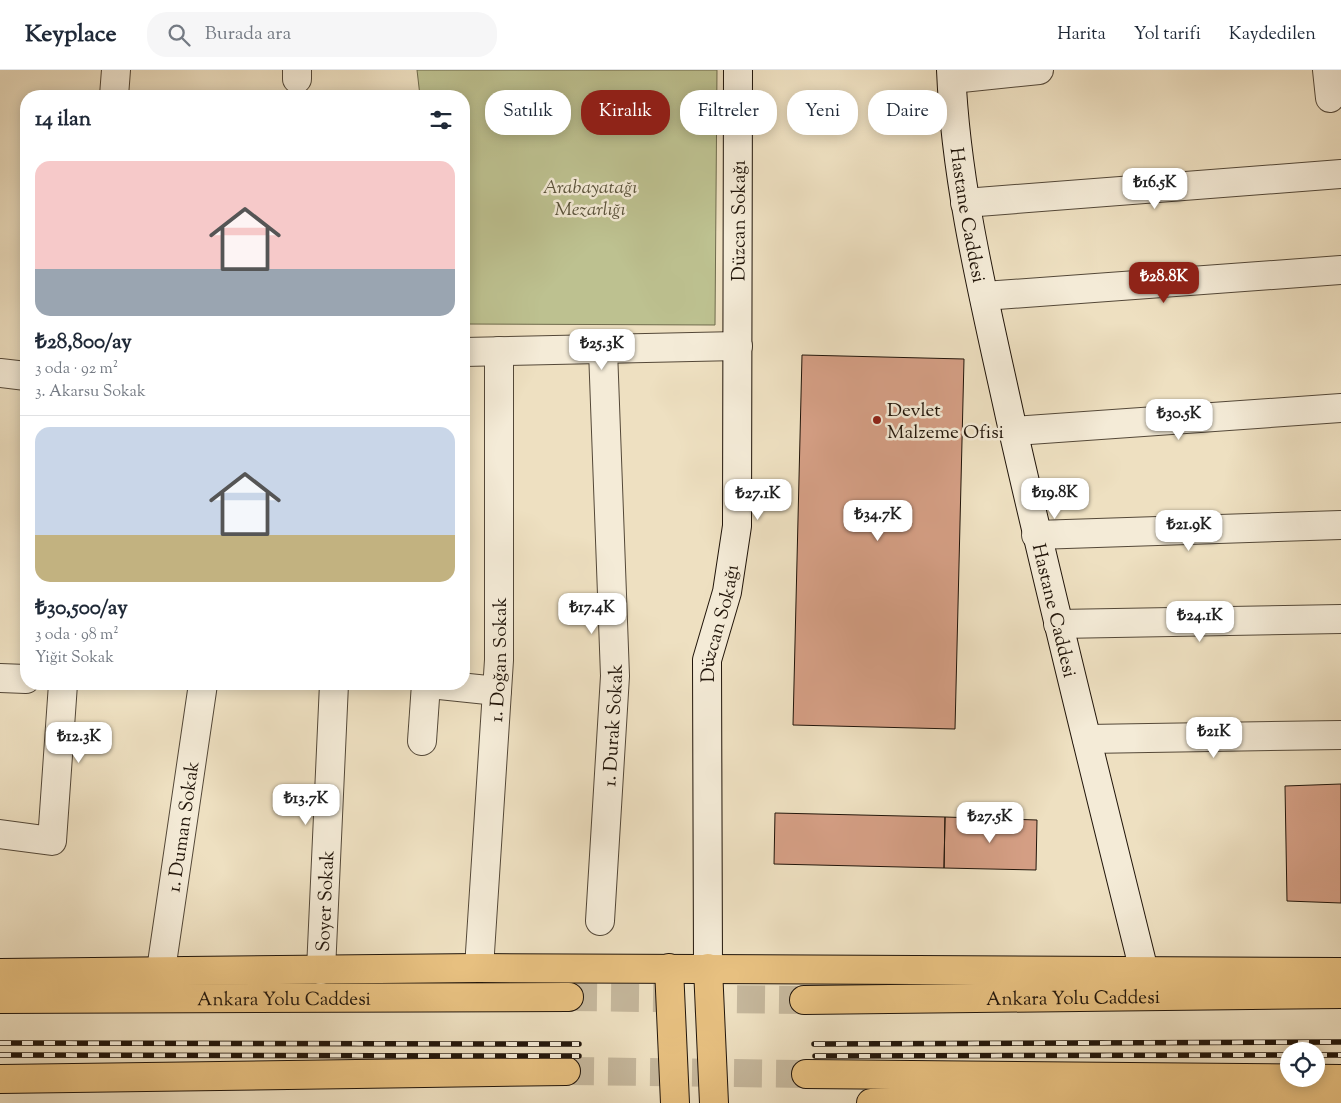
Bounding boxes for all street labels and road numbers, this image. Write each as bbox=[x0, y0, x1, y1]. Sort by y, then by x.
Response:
street label: Hastane Caddesi bbox=[942, 146, 991, 285]
street label: Düzcan Sokağı bbox=[727, 160, 754, 281]
street label: Hastane Caddesi bbox=[1024, 541, 1082, 681]
street label: Düzcan Sokağı bbox=[696, 563, 747, 683]
street label: 1. Doğan Sokak bbox=[484, 596, 515, 723]
street label: 1. Durak Sokak bbox=[597, 663, 631, 788]
street label: 1. Duman Sokak bbox=[162, 759, 208, 894]
street label: Soyer Sokak bbox=[311, 849, 342, 952]
street label: Ankara Yolu Caddesi bbox=[986, 985, 1160, 1014]
street label: Ankara Yolu Caddesi bbox=[197, 987, 371, 1014]

